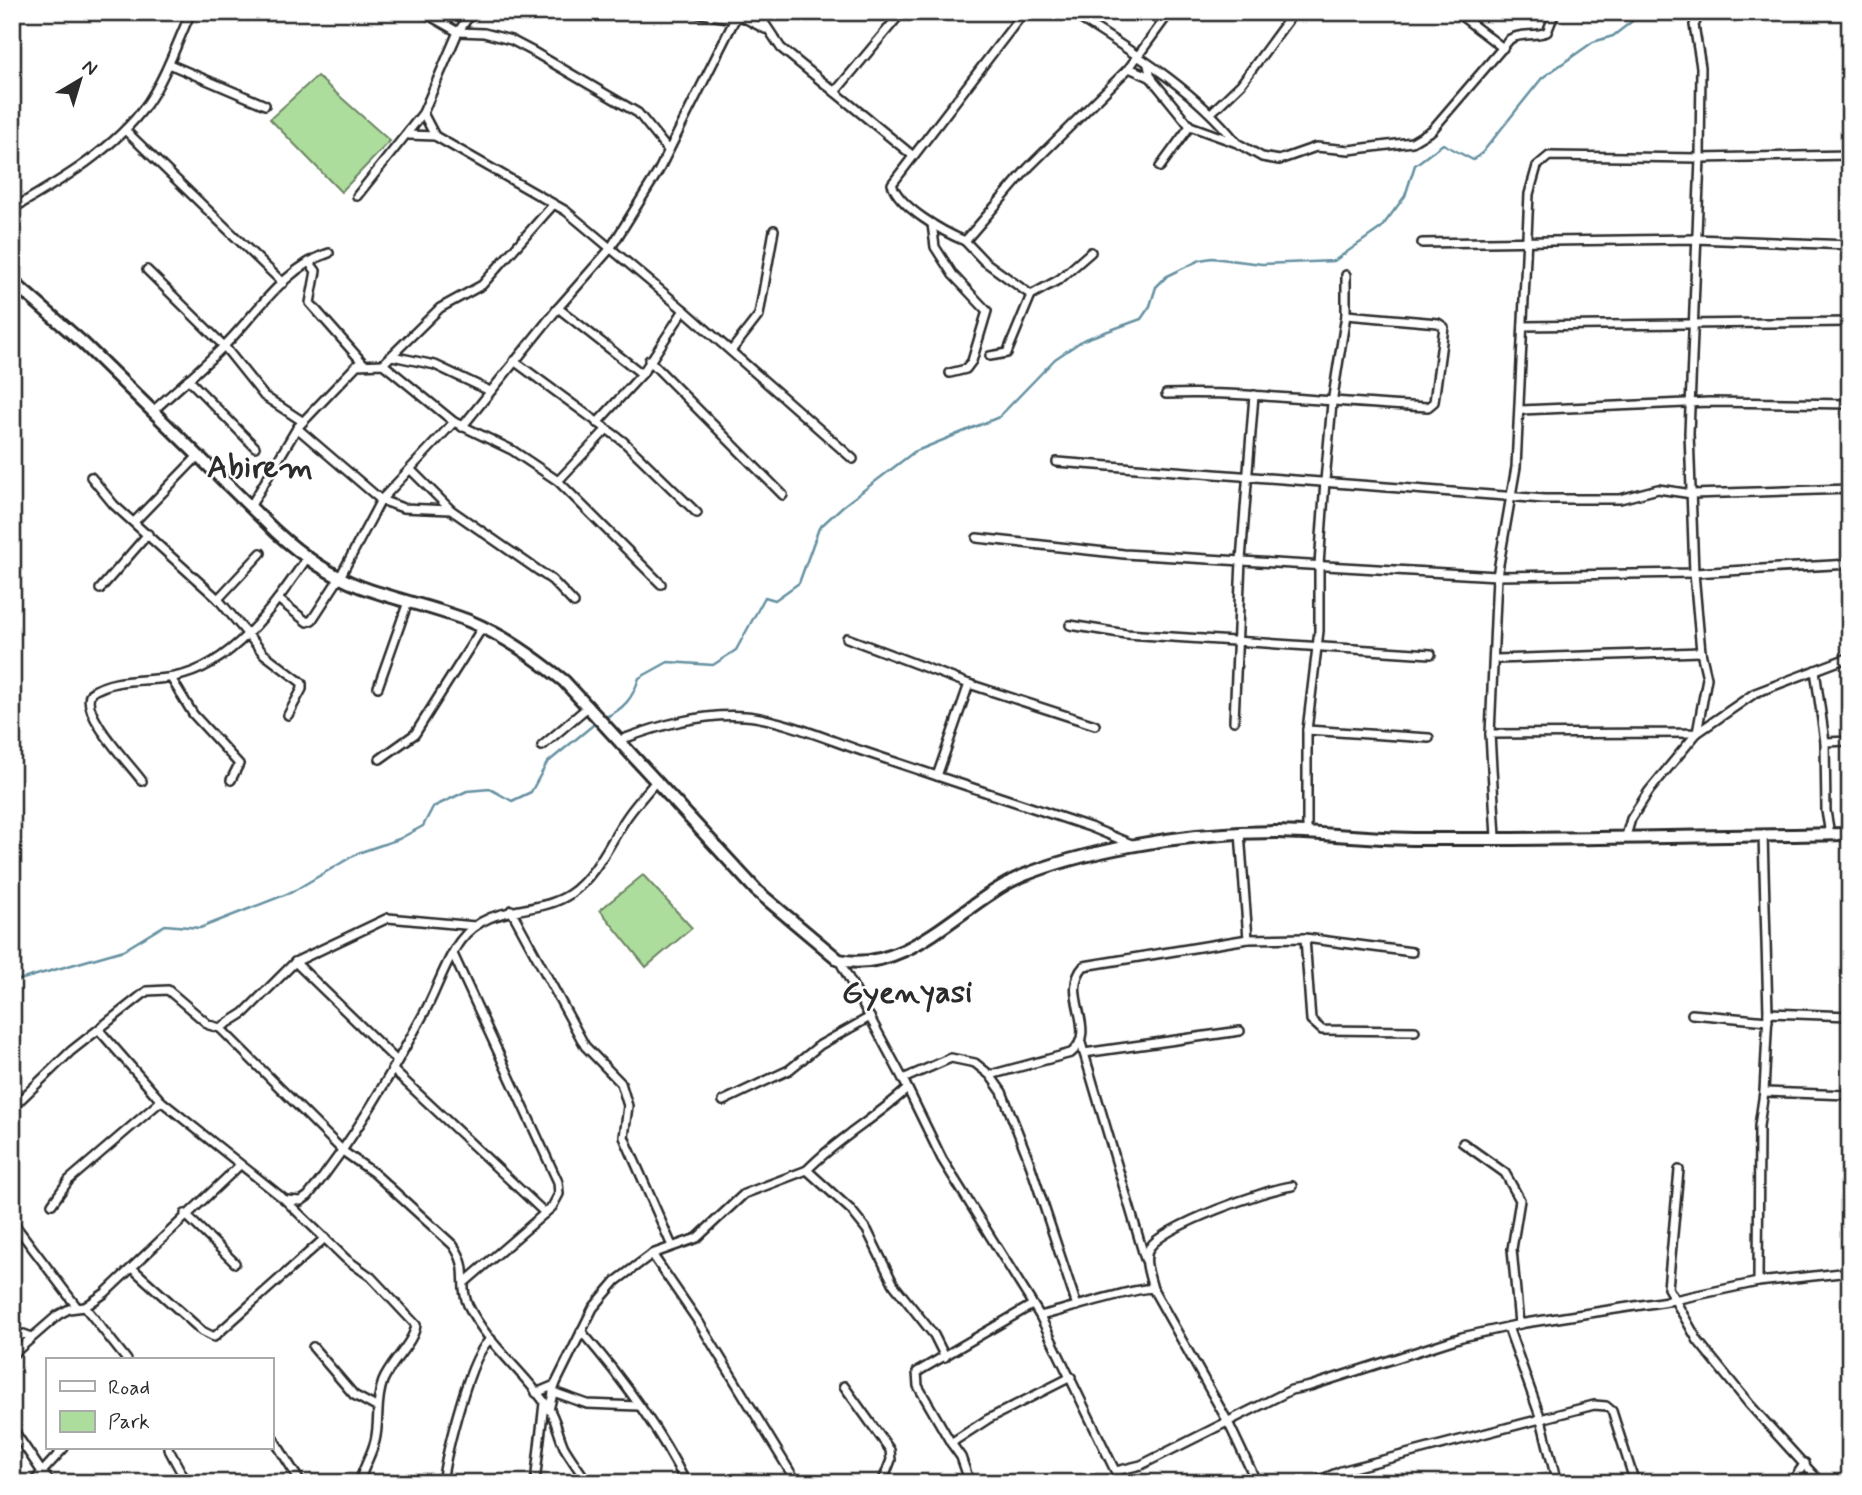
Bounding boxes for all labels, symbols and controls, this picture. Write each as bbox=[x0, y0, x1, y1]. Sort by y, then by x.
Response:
north arrow bbox=[46, 46, 116, 116]
text: N bbox=[77, 54, 102, 82]
district label: Abirem bbox=[207, 447, 313, 489]
district label: Gyenyasi bbox=[842, 972, 972, 1014]
legend bbox=[46, 1358, 273, 1450]
text: Road bbox=[108, 1374, 150, 1402]
text: Park bbox=[108, 1408, 150, 1436]

